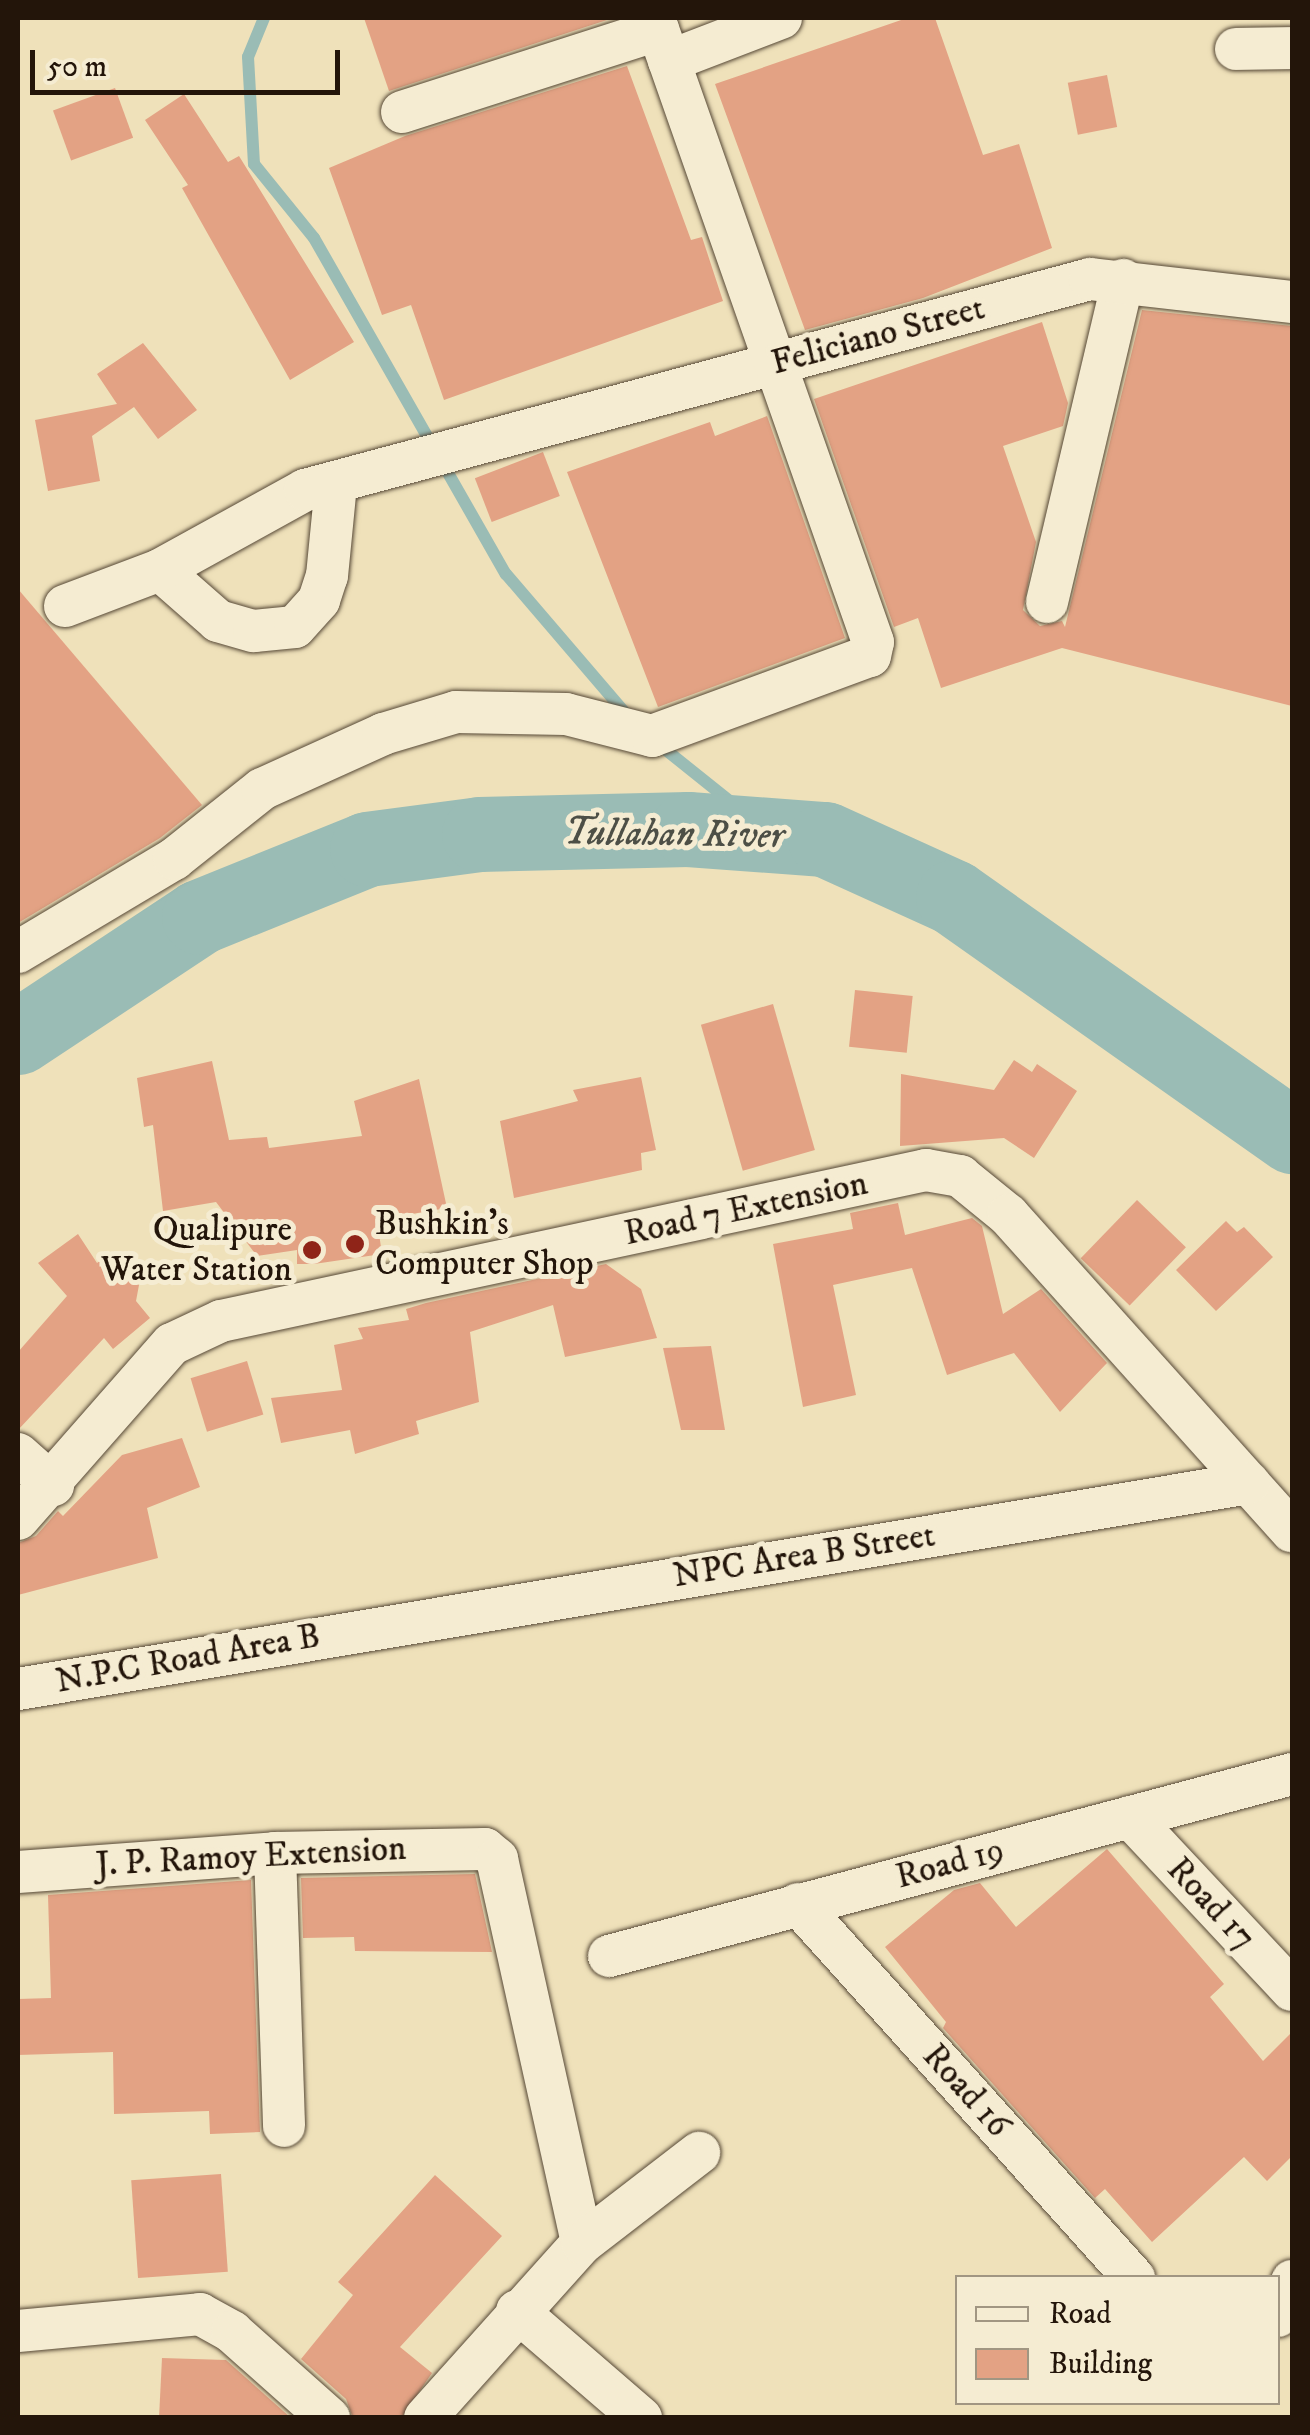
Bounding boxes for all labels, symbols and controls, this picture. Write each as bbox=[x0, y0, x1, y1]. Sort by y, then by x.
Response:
scale bar bbox=[35, 30, 345, 92]
text: 50 m bbox=[47, 49, 107, 86]
street label: Feliciano Street bbox=[767, 287, 989, 385]
water label: Tullahan River bbox=[564, 810, 784, 860]
street label: Road 7 Extension bbox=[620, 1163, 872, 1255]
place label: Bushkin's Computer Shop bbox=[375, 1203, 593, 1285]
place label: Qualipure Water Station bbox=[101, 1209, 292, 1291]
marker: Bushkin's Computer Shop bbox=[344, 1233, 366, 1255]
marker: Qualipure Water Station bbox=[301, 1239, 323, 1261]
street label: NPC Area B Street bbox=[670, 1515, 938, 1597]
street label: N.P.C Road Area B bbox=[53, 1615, 323, 1703]
street label: J. P. Ramoy Extension bbox=[95, 1828, 407, 1886]
street label: Road 19 bbox=[891, 1829, 1009, 1899]
street label: Road 17 bbox=[1158, 1849, 1264, 1959]
street label: Road 16 bbox=[913, 2036, 1019, 2146]
legend bbox=[955, 2275, 1280, 2405]
text: Road bbox=[1049, 2296, 1111, 2333]
text: Building bbox=[1049, 2346, 1152, 2383]

